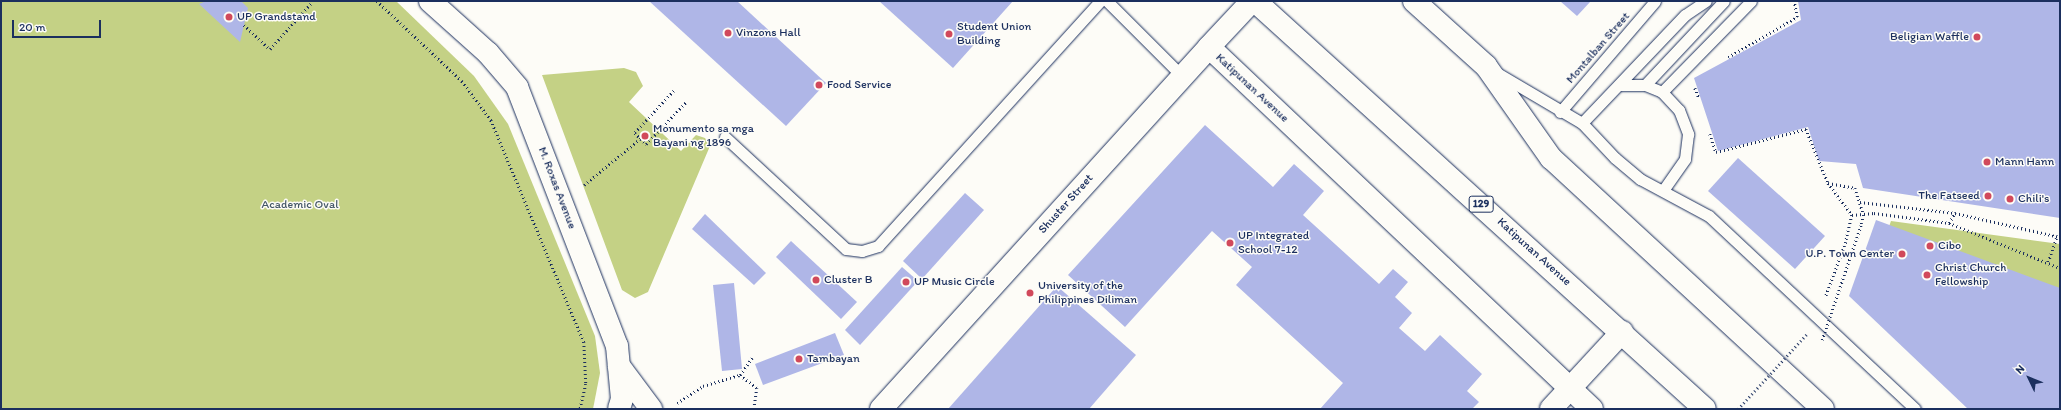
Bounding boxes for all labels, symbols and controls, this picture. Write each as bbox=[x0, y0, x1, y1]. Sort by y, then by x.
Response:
place label: UP Grandstand bbox=[237, 10, 316, 24]
street label: Montalban Street bbox=[1563, 10, 1633, 86]
scale bar bbox=[14, 12, 103, 38]
marker: UP Grandstand bbox=[224, 12, 234, 22]
text: 20 m bbox=[19, 20, 46, 34]
place label: Student Union Building bbox=[957, 20, 1031, 48]
place label: Vinzons Hall bbox=[736, 26, 801, 40]
marker: Vinzons Hall bbox=[723, 28, 733, 38]
marker: Student Union Building bbox=[944, 29, 954, 39]
place label: Beligian Waffle bbox=[1890, 30, 1969, 44]
marker: Beligian Waffle bbox=[1972, 32, 1982, 42]
street label: Katipunan Avenue bbox=[1213, 51, 1291, 125]
place label: Food Service bbox=[827, 78, 892, 92]
marker: Food Service bbox=[814, 80, 824, 90]
place label: Monumento sa mga Bayani ng 1896 bbox=[653, 122, 754, 150]
marker: Monumento sa mga Bayani ng 1896 bbox=[640, 131, 650, 141]
street label: M. Roxas Avenue bbox=[535, 145, 579, 231]
place label: Mann Hann bbox=[1995, 155, 2054, 169]
marker: Mann Hann bbox=[1982, 157, 1992, 167]
street label: Shuster Street bbox=[1036, 171, 1096, 237]
place label: The Fatseed bbox=[1919, 189, 1980, 203]
marker: The Fatseed bbox=[1983, 191, 1993, 201]
place label: Chili's bbox=[2018, 192, 2049, 206]
marker: Chili's bbox=[2005, 194, 2015, 204]
road number: 129 bbox=[1468, 195, 1494, 213]
park label: Academic Oval bbox=[261, 198, 339, 212]
street label: Katipunan Avenue bbox=[1494, 215, 1574, 289]
place label: UP Integrated School 7-12 bbox=[1238, 229, 1311, 257]
marker: UP Integrated School 7-12 bbox=[1225, 238, 1235, 248]
place label: Cibo bbox=[1938, 239, 1961, 253]
marker: Cibo bbox=[1925, 241, 1935, 251]
place label: U.P. Town Center bbox=[1806, 247, 1894, 261]
marker: U.P. Town Center bbox=[1897, 249, 1907, 259]
place label: Christ Church Fellowship bbox=[1935, 261, 2007, 289]
marker: Christ Church Fellowship bbox=[1922, 270, 1932, 280]
place label: Cluster B bbox=[824, 273, 873, 287]
marker: Cluster B bbox=[811, 275, 821, 285]
place label: UP Music Circle bbox=[914, 275, 994, 289]
marker: UP Music Circle bbox=[901, 277, 911, 287]
place label: University of the Philippines Diliman bbox=[1038, 279, 1137, 307]
marker: University of the Philippines Diliman bbox=[1025, 288, 1035, 298]
place label: Tambayan bbox=[807, 352, 860, 366]
marker: Tambayan bbox=[794, 354, 804, 364]
north arrow bbox=[2009, 358, 2049, 398]
text: N bbox=[2013, 362, 2027, 377]

